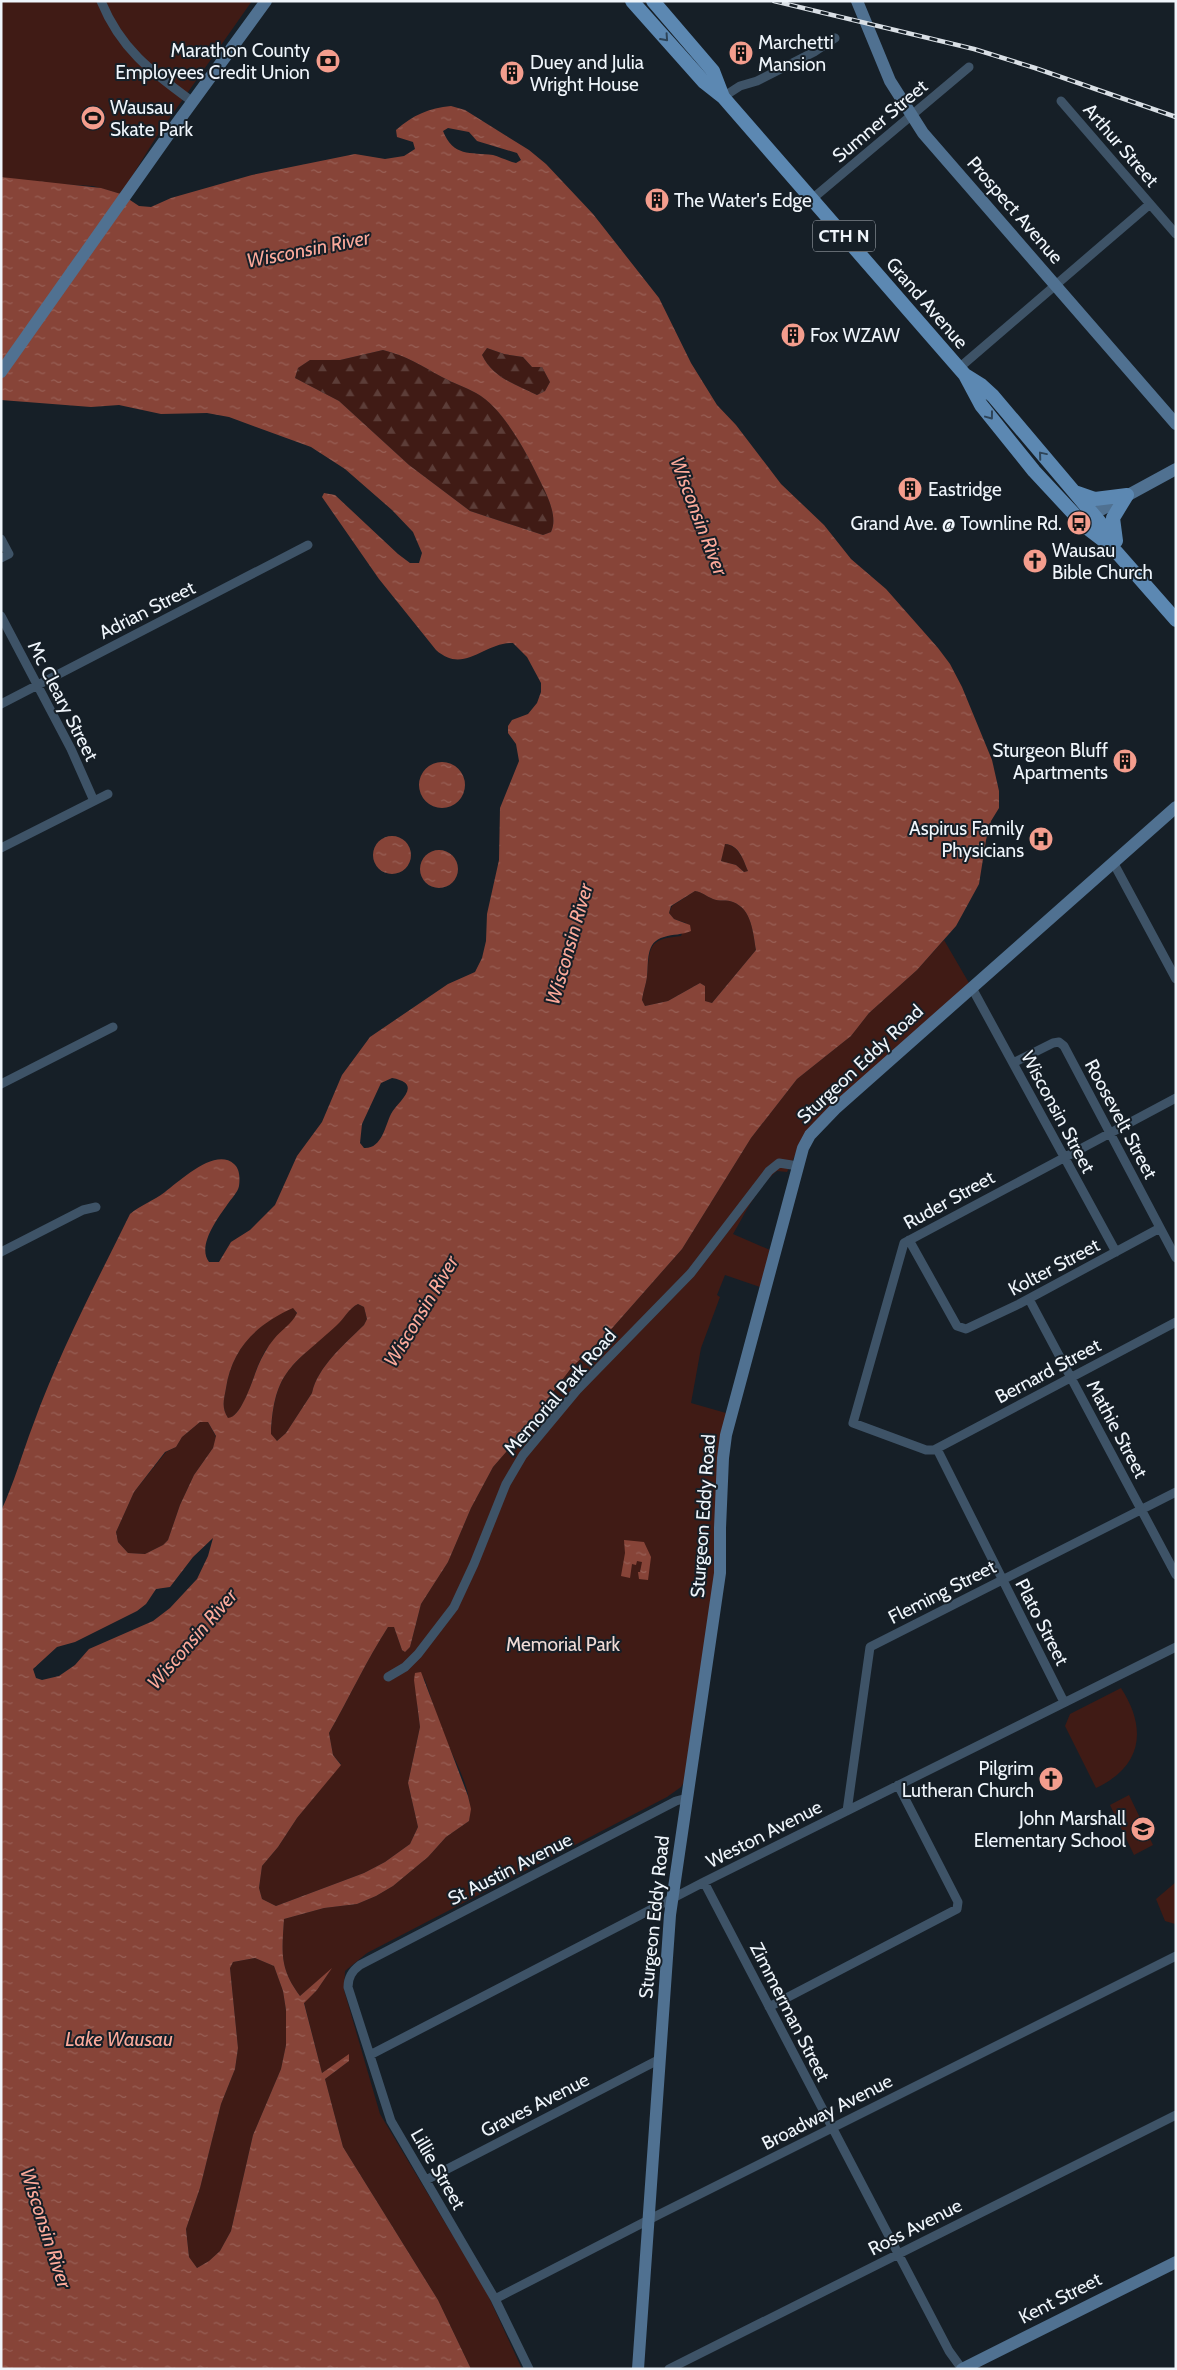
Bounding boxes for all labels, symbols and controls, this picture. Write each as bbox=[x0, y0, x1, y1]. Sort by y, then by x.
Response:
place label: Marchetti Mansion bbox=[758, 31, 834, 76]
one-way arrow bbox=[659, 32, 668, 41]
place label: Marathon County Employees Credit Union bbox=[115, 39, 310, 84]
building icon: Marchetti Mansion bbox=[728, 40, 754, 66]
bank icon: Marathon County Employees Credit Union bbox=[315, 48, 341, 74]
place label: Duey and Julia Wright House bbox=[530, 51, 644, 96]
building icon: Duey and Julia Wright House bbox=[499, 60, 525, 86]
street label: Sumner Street bbox=[828, 74, 933, 167]
place label: Wausau Skate Park bbox=[110, 96, 193, 141]
street label: Arthur Street bbox=[1078, 98, 1164, 192]
sports icon: Wausau Skate Park bbox=[80, 105, 106, 131]
street label: Prospect Avenue bbox=[962, 152, 1068, 269]
building icon: The Water's Edge bbox=[644, 187, 670, 213]
place label: The Water's Edge bbox=[674, 189, 812, 212]
road number: CTH N bbox=[813, 220, 875, 252]
water label: Wisconsin River bbox=[244, 225, 373, 273]
street label: Grand Avenue bbox=[881, 253, 973, 354]
building icon: Fox WZAW bbox=[780, 322, 806, 348]
place label: Fox WZAW bbox=[810, 324, 900, 347]
one-way arrow bbox=[984, 410, 993, 420]
one-way arrow bbox=[1039, 451, 1048, 460]
water label: Wisconsin River bbox=[665, 453, 733, 579]
building icon: Eastridge bbox=[897, 476, 923, 502]
place label: Eastridge bbox=[928, 478, 1002, 501]
bus stop icon: Grand Ave. @ Townline Rd. bbox=[1066, 510, 1092, 536]
place label: Grand Ave. @ Townline Rd. bbox=[851, 512, 1062, 535]
place label: Wausau Bible Church bbox=[1052, 539, 1153, 584]
church icon: Wausau Bible Church bbox=[1022, 548, 1048, 574]
street label: Adrian Street bbox=[95, 576, 199, 644]
street label: Mc Cleary Street bbox=[23, 637, 103, 765]
place label: Sturgeon Bluff Apartments bbox=[992, 739, 1109, 784]
building icon: Sturgeon Bluff Apartments bbox=[1112, 748, 1138, 774]
place label: Aspirus Family Physicians bbox=[909, 817, 1024, 862]
hospital icon: Aspirus Family Physicians bbox=[1028, 826, 1054, 852]
water label: Wisconsin River bbox=[540, 880, 598, 1007]
street label: Sturgeon Eddy Road bbox=[792, 1000, 928, 1128]
street label: Wisconsin Street bbox=[1016, 1047, 1100, 1178]
street label: Roosevelt Street bbox=[1080, 1055, 1162, 1183]
street label: Ruder Street bbox=[899, 1165, 999, 1234]
street label: Kolter Street bbox=[1004, 1233, 1104, 1301]
water label: Wisconsin River bbox=[379, 1250, 464, 1371]
street label: Memorial Park Road bbox=[499, 1324, 621, 1460]
street label: Bernard Street bbox=[991, 1333, 1105, 1408]
street label: Mathie Street bbox=[1082, 1376, 1153, 1483]
street label: Sturgeon Eddy Road bbox=[686, 1433, 720, 1599]
street label: Fleming Street bbox=[884, 1555, 1000, 1629]
street label: Plato Street bbox=[1010, 1575, 1074, 1670]
water label: Wisconsin River bbox=[142, 1583, 243, 1694]
park label: Memorial Park bbox=[506, 1633, 621, 1656]
place label: Pilgrim Lutheran Church bbox=[902, 1757, 1034, 1802]
church icon: Pilgrim Lutheran Church bbox=[1038, 1766, 1064, 1792]
street label: Weston Avenue bbox=[702, 1795, 826, 1873]
place label: John Marshall Elementary School bbox=[974, 1807, 1127, 1852]
school or university icon: John Marshall Elementary School bbox=[1130, 1816, 1156, 1842]
street label: St Austin Avenue bbox=[444, 1828, 576, 1910]
street label: Sturgeon Eddy Road bbox=[634, 1834, 674, 2000]
street label: Zimmerman Street bbox=[745, 1939, 835, 2086]
water label: Lake Wausau bbox=[65, 2027, 173, 2051]
street label: Graves Avenue bbox=[477, 2068, 593, 2142]
street label: Broadway Avenue bbox=[758, 2069, 896, 2155]
street label: Lillie Street bbox=[406, 2125, 471, 2214]
water label: Wisconsin River bbox=[15, 2165, 77, 2292]
street label: Ross Avenue bbox=[864, 2194, 966, 2260]
street label: Kent Street bbox=[1015, 2267, 1106, 2329]

